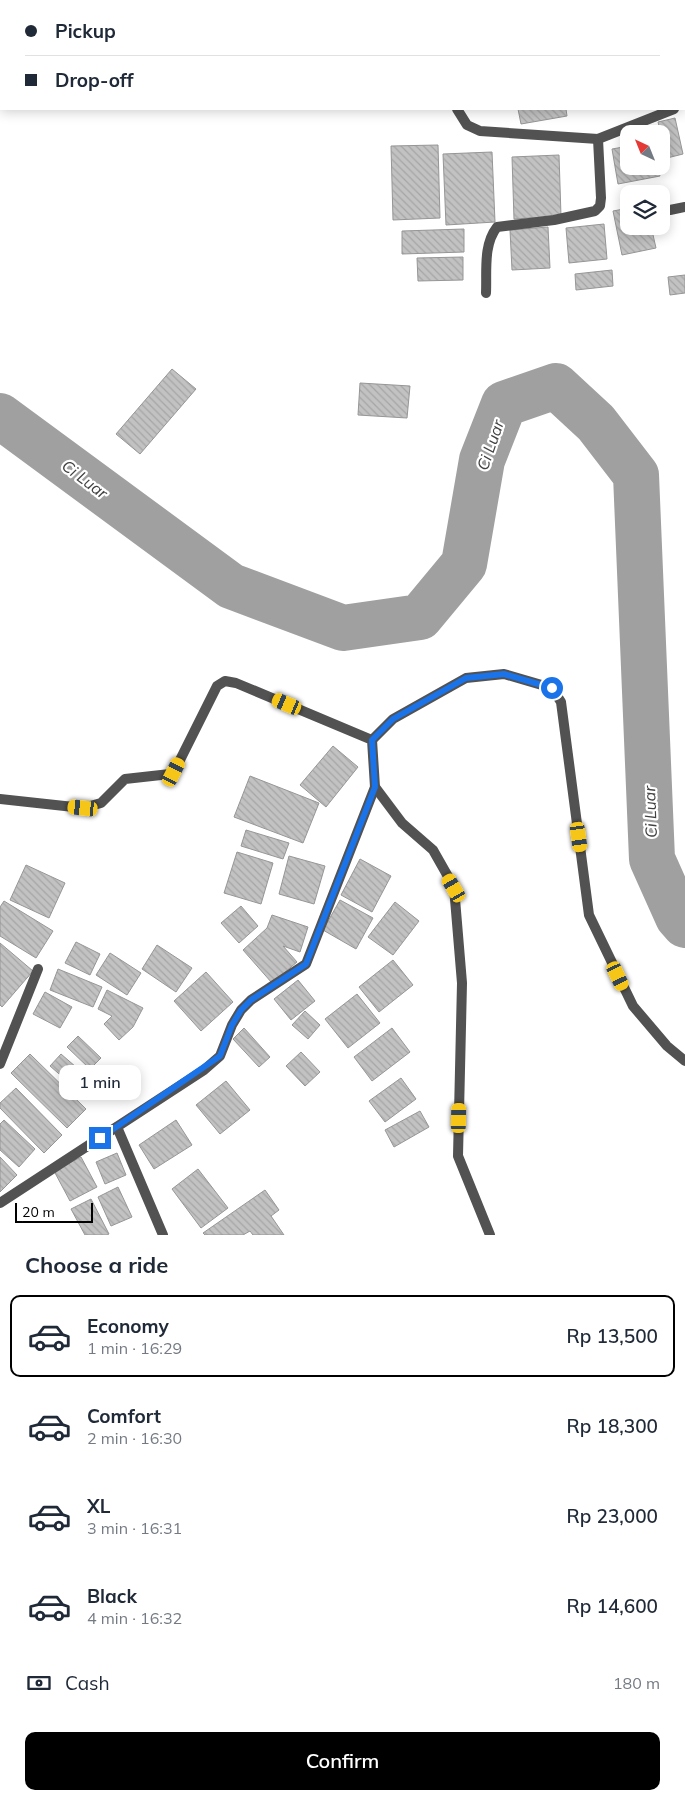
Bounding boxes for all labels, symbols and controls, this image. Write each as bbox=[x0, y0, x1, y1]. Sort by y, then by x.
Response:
text: Pickup bbox=[55, 19, 116, 43]
text: Drop-off bbox=[55, 68, 133, 92]
north arrow bbox=[620, 125, 670, 175]
map controls bbox=[620, 125, 670, 235]
button: layers bbox=[620, 185, 670, 235]
water label: Ci Luar bbox=[472, 416, 508, 473]
water label: Ci Luar bbox=[58, 455, 113, 503]
route start bbox=[541, 677, 563, 699]
car bbox=[270, 691, 303, 717]
car bbox=[160, 755, 187, 789]
water label: Ci Luar bbox=[639, 784, 661, 838]
car bbox=[67, 799, 98, 817]
car bbox=[569, 821, 588, 853]
car bbox=[440, 871, 467, 905]
car bbox=[604, 959, 631, 993]
callout: 1 min bbox=[59, 1066, 141, 1100]
text: 1 min bbox=[79, 1072, 121, 1092]
car bbox=[451, 1103, 466, 1133]
route end bbox=[89, 1127, 111, 1149]
scale bar bbox=[15, 1200, 92, 1223]
text: 20 m bbox=[22, 1203, 55, 1221]
text: Choose a ride bbox=[25, 1251, 168, 1279]
icon: car bbox=[27, 1314, 72, 1359]
text: Economy bbox=[87, 1314, 169, 1338]
text: Rp 13,500 bbox=[567, 1324, 658, 1348]
text: 1 min · 16:29 bbox=[87, 1338, 182, 1358]
icon: car bbox=[27, 1404, 72, 1449]
text: Comfort bbox=[87, 1404, 161, 1428]
text: Rp 18,300 bbox=[567, 1414, 658, 1438]
text: 2 min · 16:30 bbox=[87, 1428, 182, 1448]
icon: car bbox=[27, 1494, 72, 1539]
text: XL bbox=[87, 1494, 110, 1518]
text: Rp 23,000 bbox=[567, 1504, 658, 1528]
text: 3 min · 16:31 bbox=[87, 1518, 182, 1538]
icon: car bbox=[27, 1584, 72, 1629]
text: Black bbox=[87, 1584, 137, 1608]
text: Rp 14,600 bbox=[567, 1594, 658, 1618]
text: 4 min · 16:32 bbox=[87, 1608, 182, 1628]
icon: cash bbox=[25, 1669, 53, 1697]
text: Cash bbox=[65, 1671, 110, 1695]
text: 180 m bbox=[613, 1673, 660, 1693]
button: Confirm bbox=[25, 1732, 660, 1790]

